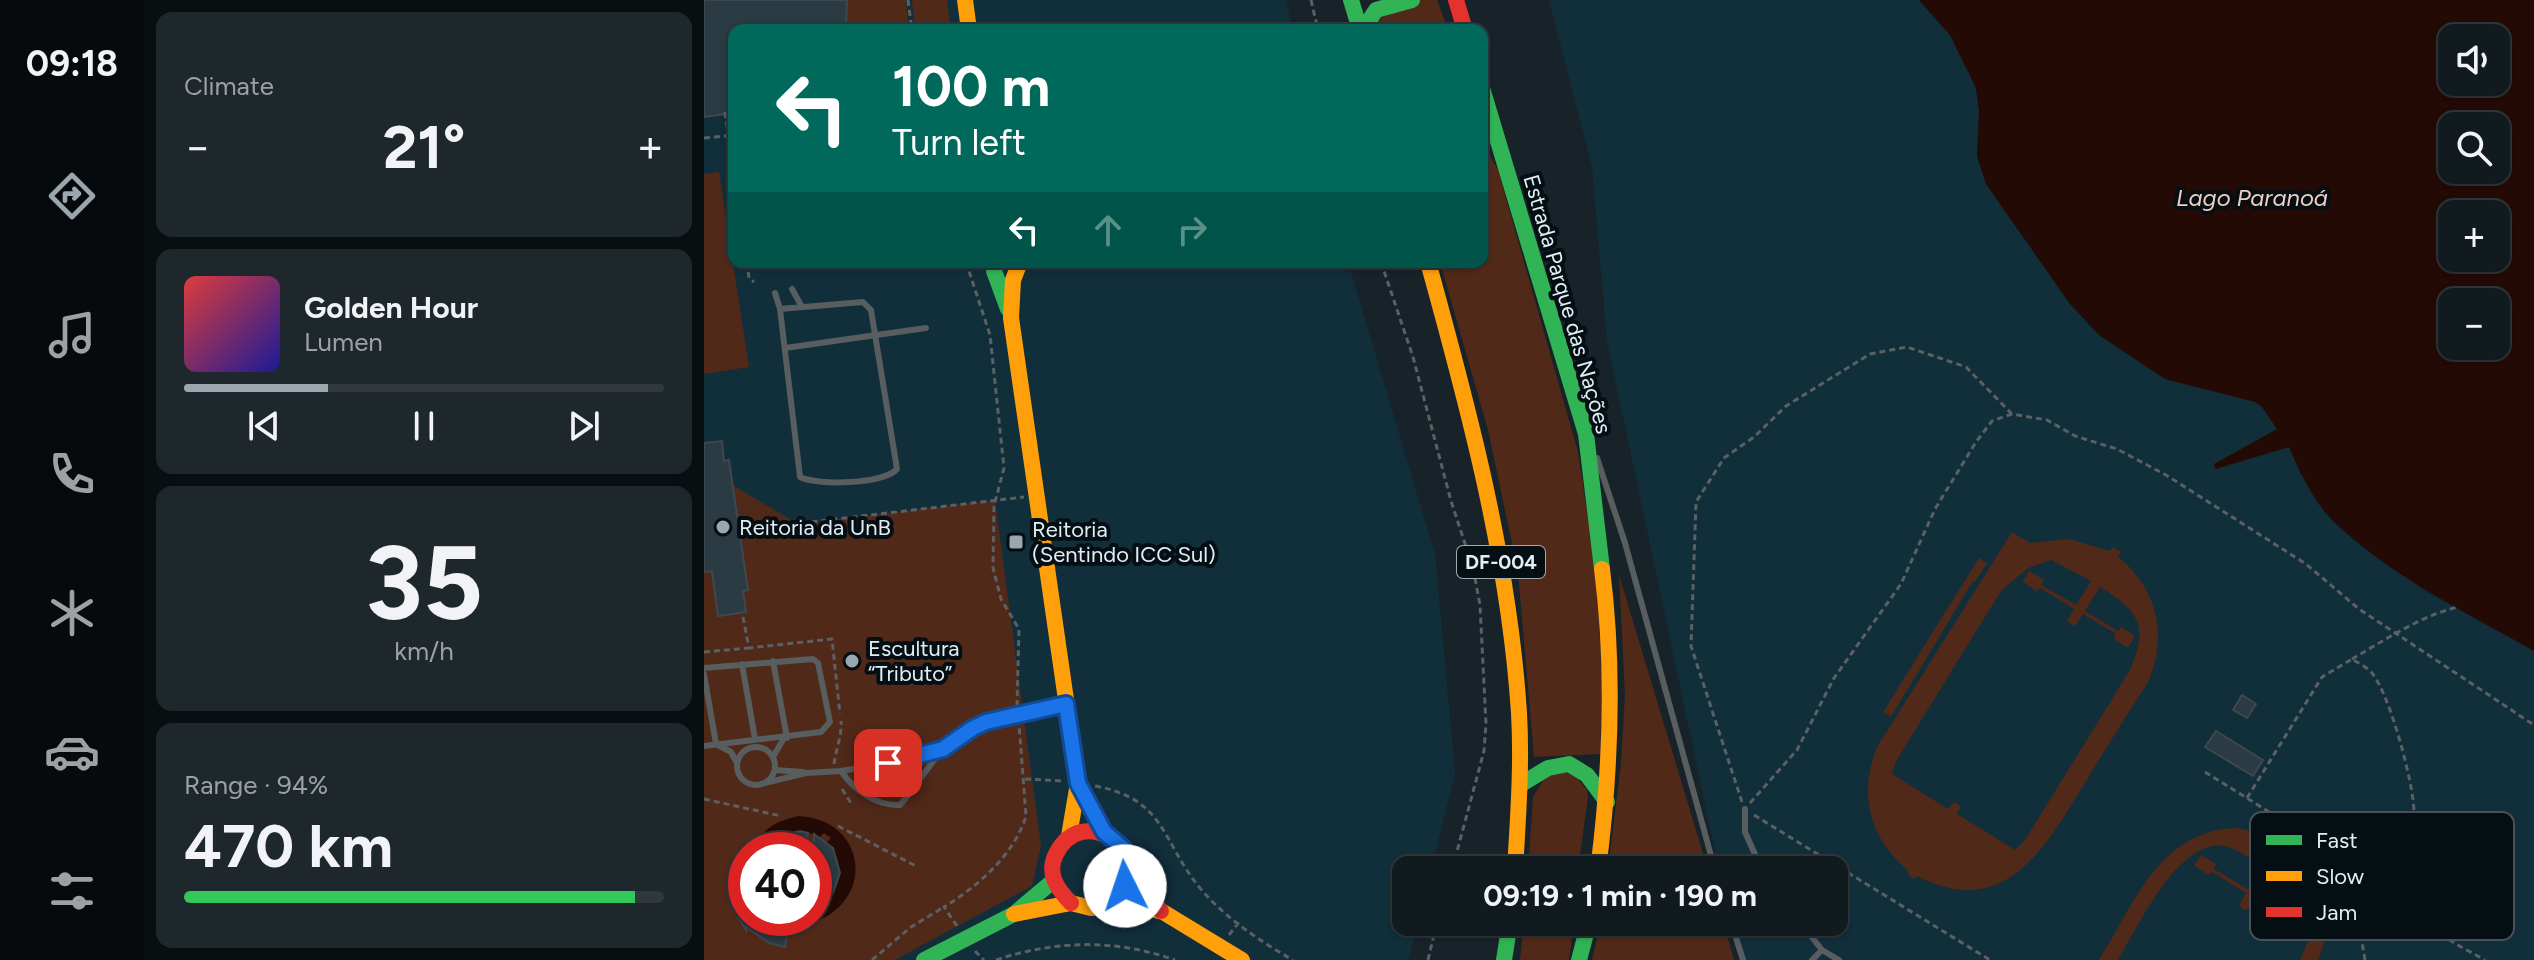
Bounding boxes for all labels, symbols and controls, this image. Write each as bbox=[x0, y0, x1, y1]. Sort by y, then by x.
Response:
map controls bbox=[2438, 24, 2510, 360]
button: sound bbox=[2438, 24, 2510, 96]
text: 09:18 bbox=[26, 42, 118, 85]
text: 100 m bbox=[892, 53, 1050, 120]
icon: left bbox=[760, 56, 864, 160]
text: Climate bbox=[184, 70, 274, 102]
text: 21° bbox=[383, 111, 465, 183]
button: search bbox=[2438, 112, 2510, 184]
text: − bbox=[184, 120, 211, 173]
text: + bbox=[637, 120, 664, 173]
text: Turn left bbox=[892, 121, 1026, 164]
icon: directions bbox=[44, 168, 100, 224]
street label: Estrada Parque das Nações bbox=[1518, 171, 1617, 437]
water label: Lago Paranoá bbox=[2176, 183, 2328, 212]
button: + bbox=[2438, 200, 2510, 272]
icon: left bbox=[1002, 208, 1046, 252]
icon: ahead bbox=[1086, 208, 1130, 252]
icon: right bbox=[1170, 208, 1214, 252]
button: − bbox=[2438, 288, 2510, 360]
text: Golden Hour bbox=[304, 289, 478, 326]
icon: music bbox=[44, 307, 100, 363]
text: Lumen bbox=[304, 326, 383, 358]
icon: previous bbox=[242, 404, 286, 448]
icon: pause bbox=[402, 404, 446, 448]
icon: next bbox=[562, 404, 606, 448]
icon: phone bbox=[44, 446, 100, 502]
place label: Reitoria da UnB bbox=[739, 514, 891, 541]
place label: Reitoria (Sentindo ICC Sul) bbox=[1032, 516, 1216, 568]
marker: Reitoria da UnB bbox=[714, 518, 732, 536]
text: 35 bbox=[365, 520, 483, 645]
marker: Reitoria (Sentindo ICC Sul) bbox=[1007, 533, 1025, 551]
road number: DF-004 bbox=[1457, 546, 1545, 578]
icon: climate bbox=[44, 585, 100, 641]
text: km/h bbox=[394, 635, 454, 667]
place label: Escultura “Tributo” bbox=[868, 635, 960, 687]
marker: Escultura “Tributo” bbox=[843, 652, 861, 670]
icon: car bbox=[44, 724, 100, 780]
pin bbox=[854, 729, 922, 797]
icon: arrive bbox=[866, 741, 910, 785]
text: Range · 94% bbox=[184, 769, 328, 801]
text: 470 km bbox=[184, 810, 393, 882]
legend bbox=[2250, 812, 2514, 940]
text: Fast bbox=[2316, 827, 2358, 854]
speed limit sign: 40 bbox=[728, 832, 832, 936]
position arrow bbox=[1083, 844, 1167, 928]
icon: filters bbox=[44, 863, 100, 919]
text: Slow bbox=[2316, 863, 2365, 890]
text: 09:19 · 1 min · 190 m bbox=[1483, 877, 1757, 914]
text: Jam bbox=[2316, 899, 2357, 926]

